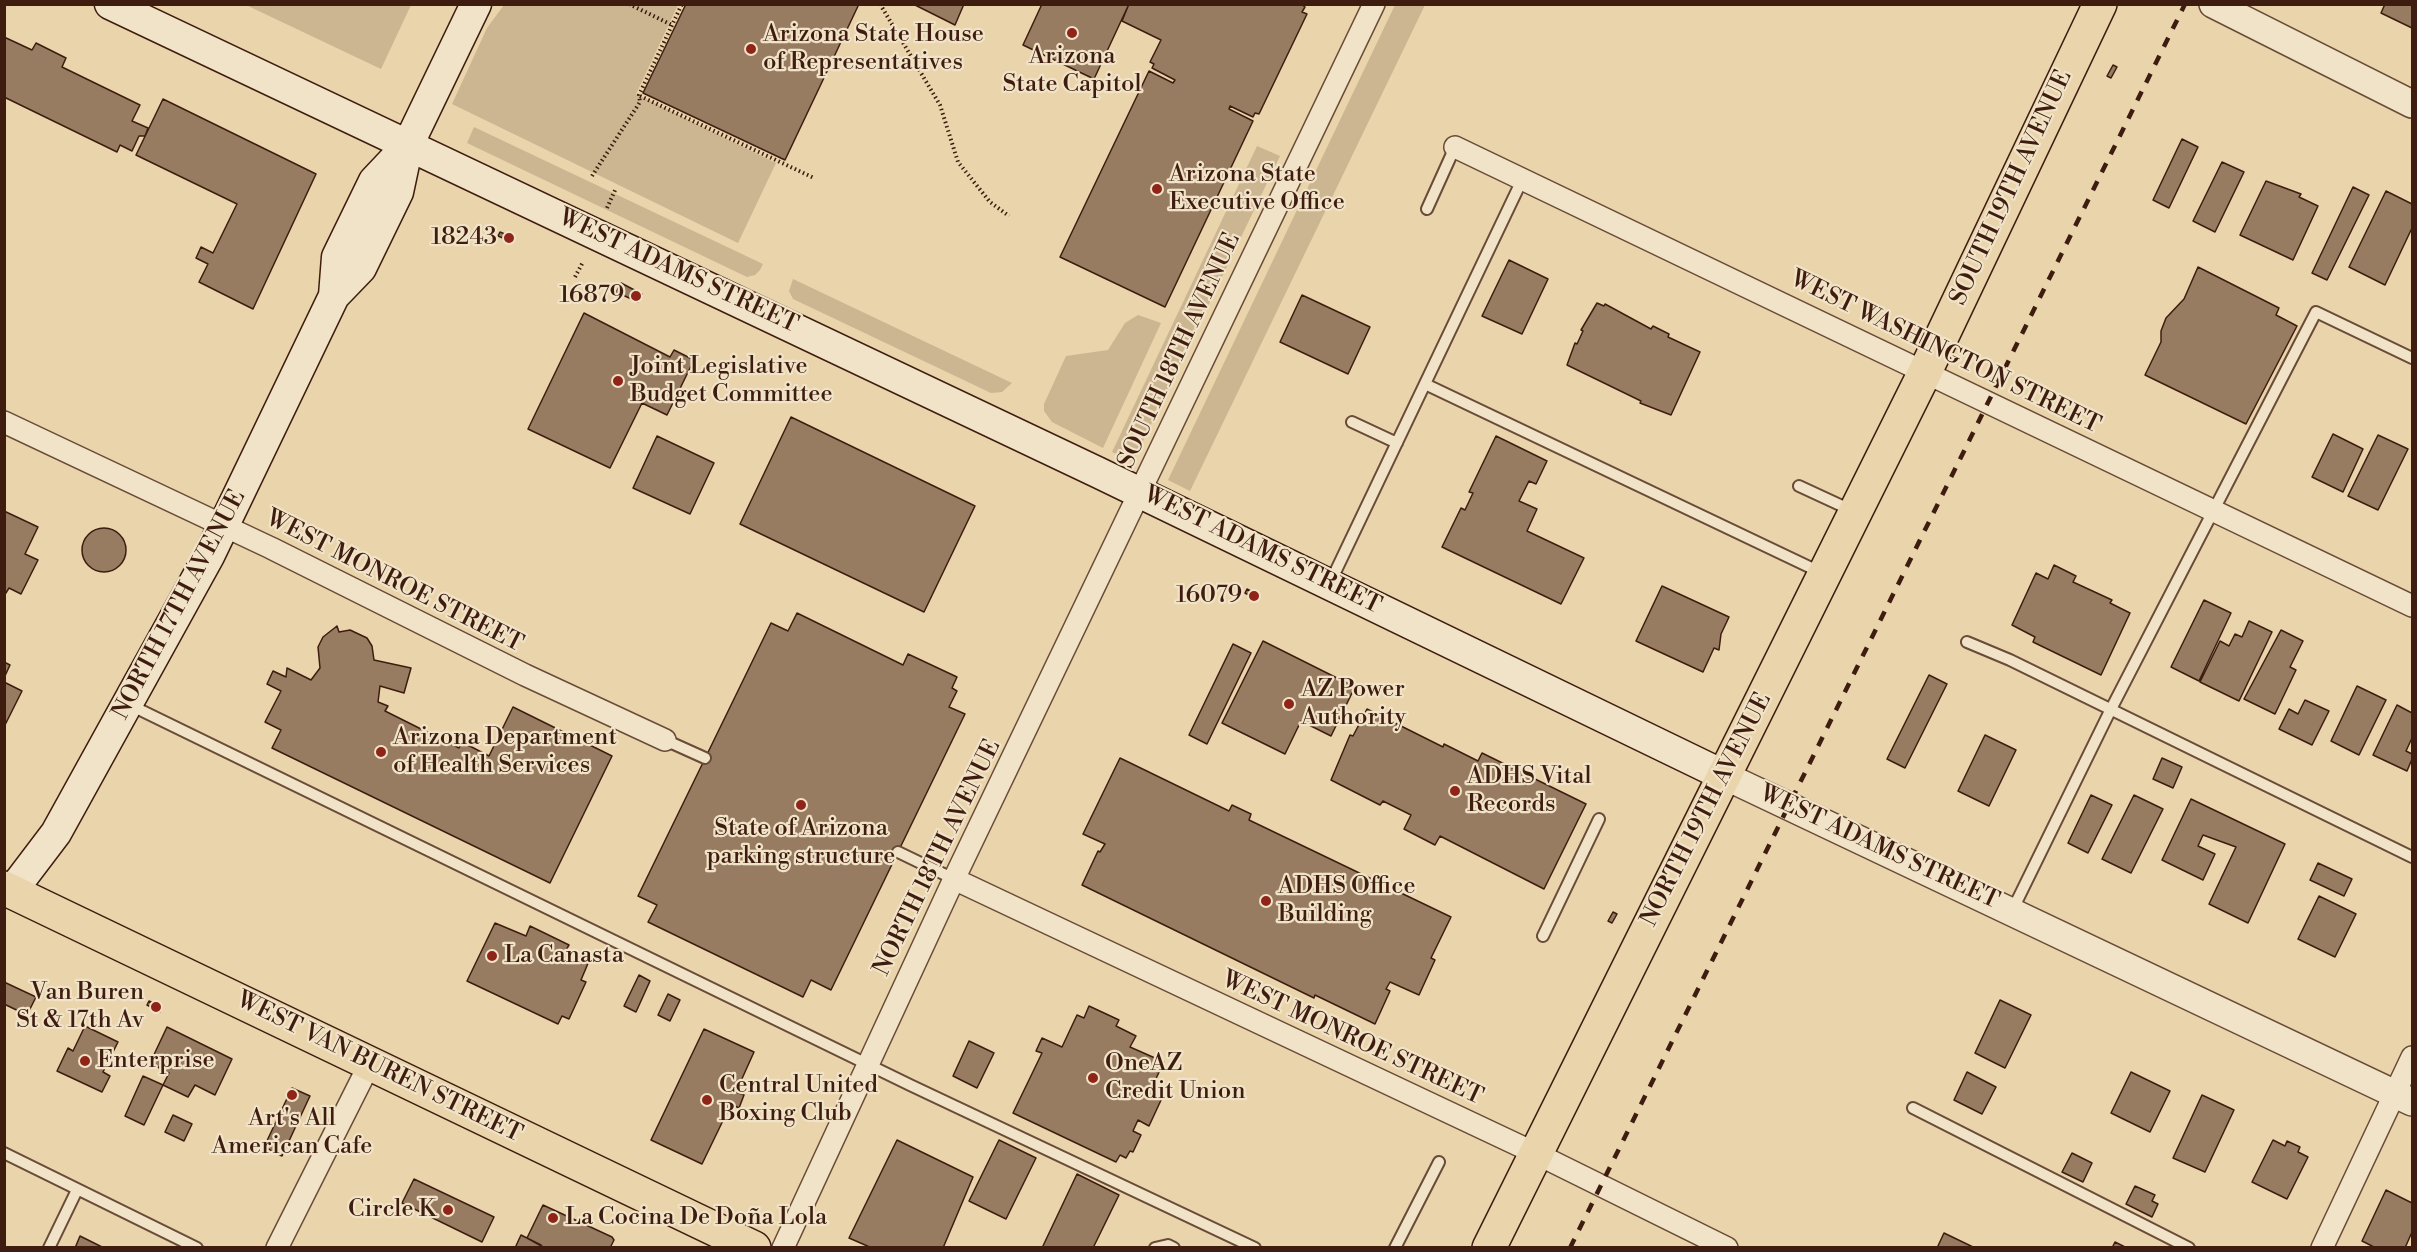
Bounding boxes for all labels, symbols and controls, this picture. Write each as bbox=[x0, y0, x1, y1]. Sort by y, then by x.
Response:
place label: Arizona State House of Representatives bbox=[763, 21, 984, 77]
marker: Arizona State Capitol bbox=[1065, 26, 1079, 40]
marker: Arizona State House of Representatives bbox=[744, 42, 758, 56]
place label: Arizona State Capitol bbox=[1002, 43, 1142, 99]
street label: SOUTH 19TH AVENUE bbox=[1945, 66, 2079, 310]
place label: Arizona State Executive Office bbox=[1169, 161, 1345, 217]
marker: Arizona State Executive Office bbox=[1150, 182, 1164, 196]
street label: WEST ADAMS STREET bbox=[554, 204, 802, 340]
place label: 18243 bbox=[431, 224, 497, 252]
street label: SOUTH 18TH AVENUE bbox=[1113, 229, 1247, 473]
marker: 18243 bbox=[502, 231, 516, 245]
street label: WEST WASHINGTON STREET bbox=[1785, 265, 2105, 441]
place label: 16879 bbox=[559, 282, 624, 310]
marker: 16879 bbox=[629, 289, 643, 303]
place label: Joint Legislative Budget Committee bbox=[630, 353, 833, 409]
marker: Joint Legislative Budget Committee bbox=[611, 374, 625, 388]
street label: WEST ADAMS STREET bbox=[1138, 481, 1386, 621]
street label: NORTH 17TH AVENUE bbox=[107, 485, 253, 725]
street label: WEST MONROE STREET bbox=[261, 505, 527, 659]
place label: 16079 bbox=[1176, 582, 1242, 610]
marker: 16079 bbox=[1247, 589, 1261, 603]
place label: AZ Power Authority bbox=[1301, 676, 1406, 732]
street label: NORTH 19TH AVENUE bbox=[1635, 688, 1779, 932]
marker: AZ Power Authority bbox=[1282, 697, 1296, 711]
place label: Arizona Department of Health Services bbox=[393, 724, 617, 780]
street label: NORTH 18TH AVENUE bbox=[868, 735, 1008, 981]
marker: Arizona Department of Health Services bbox=[374, 745, 388, 759]
place label: ADHS Vital Records bbox=[1467, 763, 1592, 819]
street label: WEST ADAMS STREET bbox=[1755, 780, 2003, 916]
marker: ADHS Vital Records bbox=[1448, 784, 1462, 798]
marker: State of Arizona parking structure bbox=[794, 798, 808, 812]
place label: State of Arizona parking structure bbox=[707, 815, 895, 871]
place label: ADHS Office Building bbox=[1278, 873, 1416, 929]
marker: ADHS Office Building bbox=[1259, 894, 1273, 908]
place label: La Canasta bbox=[504, 942, 624, 970]
marker: La Canasta bbox=[485, 949, 499, 963]
street label: WEST MONROE STREET bbox=[1217, 966, 1487, 1112]
place label: Van Buren St & 17th Av bbox=[16, 979, 144, 1035]
street label: WEST VAN BUREN STREET bbox=[232, 986, 526, 1150]
marker: Van Buren St & 17th Av bbox=[149, 1000, 163, 1014]
place label: Enterprise bbox=[97, 1047, 215, 1075]
place label: OneAZ Credit Union bbox=[1105, 1050, 1246, 1106]
marker: Enterprise bbox=[78, 1054, 92, 1068]
marker: OneAZ Credit Union bbox=[1086, 1071, 1100, 1085]
place label: Central United Boxing Club bbox=[719, 1072, 878, 1128]
marker: Art's All American Cafe bbox=[285, 1088, 299, 1102]
marker: Central United Boxing Club bbox=[700, 1093, 714, 1107]
place label: Art's All American Cafe bbox=[212, 1105, 372, 1161]
place label: Circle K bbox=[348, 1196, 436, 1224]
marker: Circle K bbox=[441, 1203, 455, 1217]
place label: La Cocina De Doña Lola bbox=[565, 1204, 827, 1232]
marker: La Cocina De Doña Lola bbox=[546, 1211, 560, 1225]

